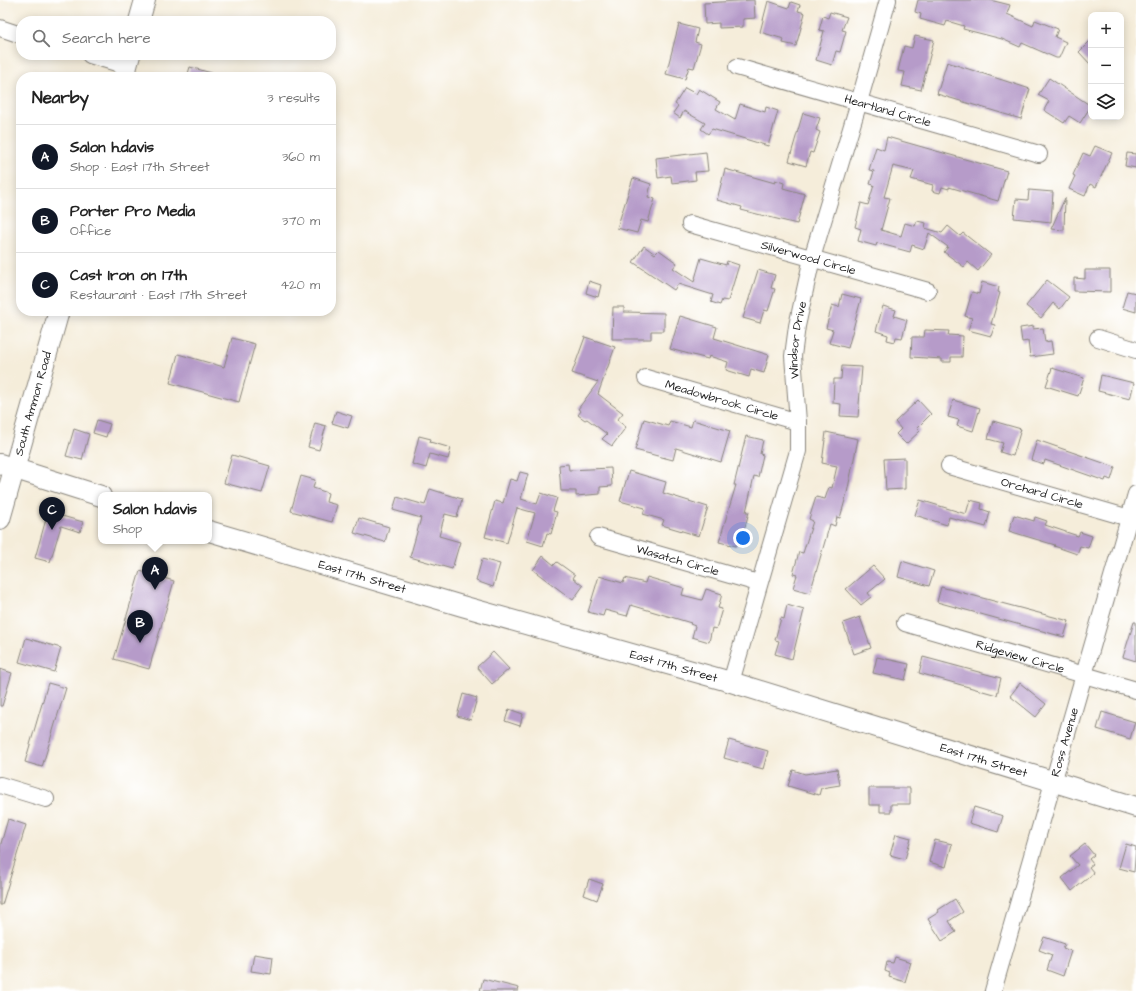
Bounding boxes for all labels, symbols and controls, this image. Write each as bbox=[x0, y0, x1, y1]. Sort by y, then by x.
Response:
map controls bbox=[1088, 12, 1124, 120]
button: + bbox=[1088, 12, 1124, 48]
search box bbox=[16, 16, 336, 60]
icon: search bbox=[30, 27, 52, 49]
text: Search here bbox=[62, 28, 151, 49]
button: − bbox=[1088, 48, 1124, 84]
button: layers bbox=[1088, 84, 1124, 120]
text: Nearby bbox=[32, 86, 89, 110]
text: 3 results bbox=[267, 89, 320, 107]
street label: Heartland Circle bbox=[842, 90, 933, 132]
text: Salon h.davis bbox=[70, 137, 154, 158]
text: A bbox=[41, 148, 49, 166]
text: 360 m bbox=[282, 148, 320, 166]
text: Shop · East 17th Street bbox=[70, 158, 210, 176]
text: Porter Pro Media bbox=[70, 201, 195, 222]
text: B bbox=[40, 212, 50, 230]
text: 370 m bbox=[282, 212, 320, 230]
text: Office bbox=[70, 222, 111, 240]
street label: Silverwood Circle bbox=[759, 236, 858, 279]
text: Cast Iron on 17th bbox=[70, 265, 187, 286]
text: C bbox=[40, 276, 50, 294]
text: 420 m bbox=[280, 276, 320, 294]
text: Restaurant · East 17th Street bbox=[70, 286, 247, 304]
street label: Windsor Drive bbox=[785, 299, 811, 379]
street label: South Ammon Road bbox=[10, 350, 56, 458]
street label: Meadowbrook Circle bbox=[663, 376, 781, 425]
street label: Orchard Circle bbox=[999, 473, 1086, 513]
popup bbox=[98, 492, 212, 544]
pin: C bbox=[39, 497, 65, 530]
text: Salon h.davis bbox=[113, 499, 197, 520]
text: Shop bbox=[113, 520, 142, 538]
your location bbox=[733, 528, 753, 548]
street label: Wasatch Circle bbox=[634, 540, 722, 581]
street label: East 17th Street bbox=[316, 556, 408, 598]
pin: A bbox=[142, 557, 168, 590]
pin: B bbox=[127, 610, 153, 643]
street label: Ridgeview Circle bbox=[974, 636, 1067, 678]
street label: East 17th Street bbox=[628, 646, 720, 687]
street label: Ross Avenue bbox=[1047, 705, 1083, 779]
street label: East 17th Street bbox=[938, 739, 1030, 782]

